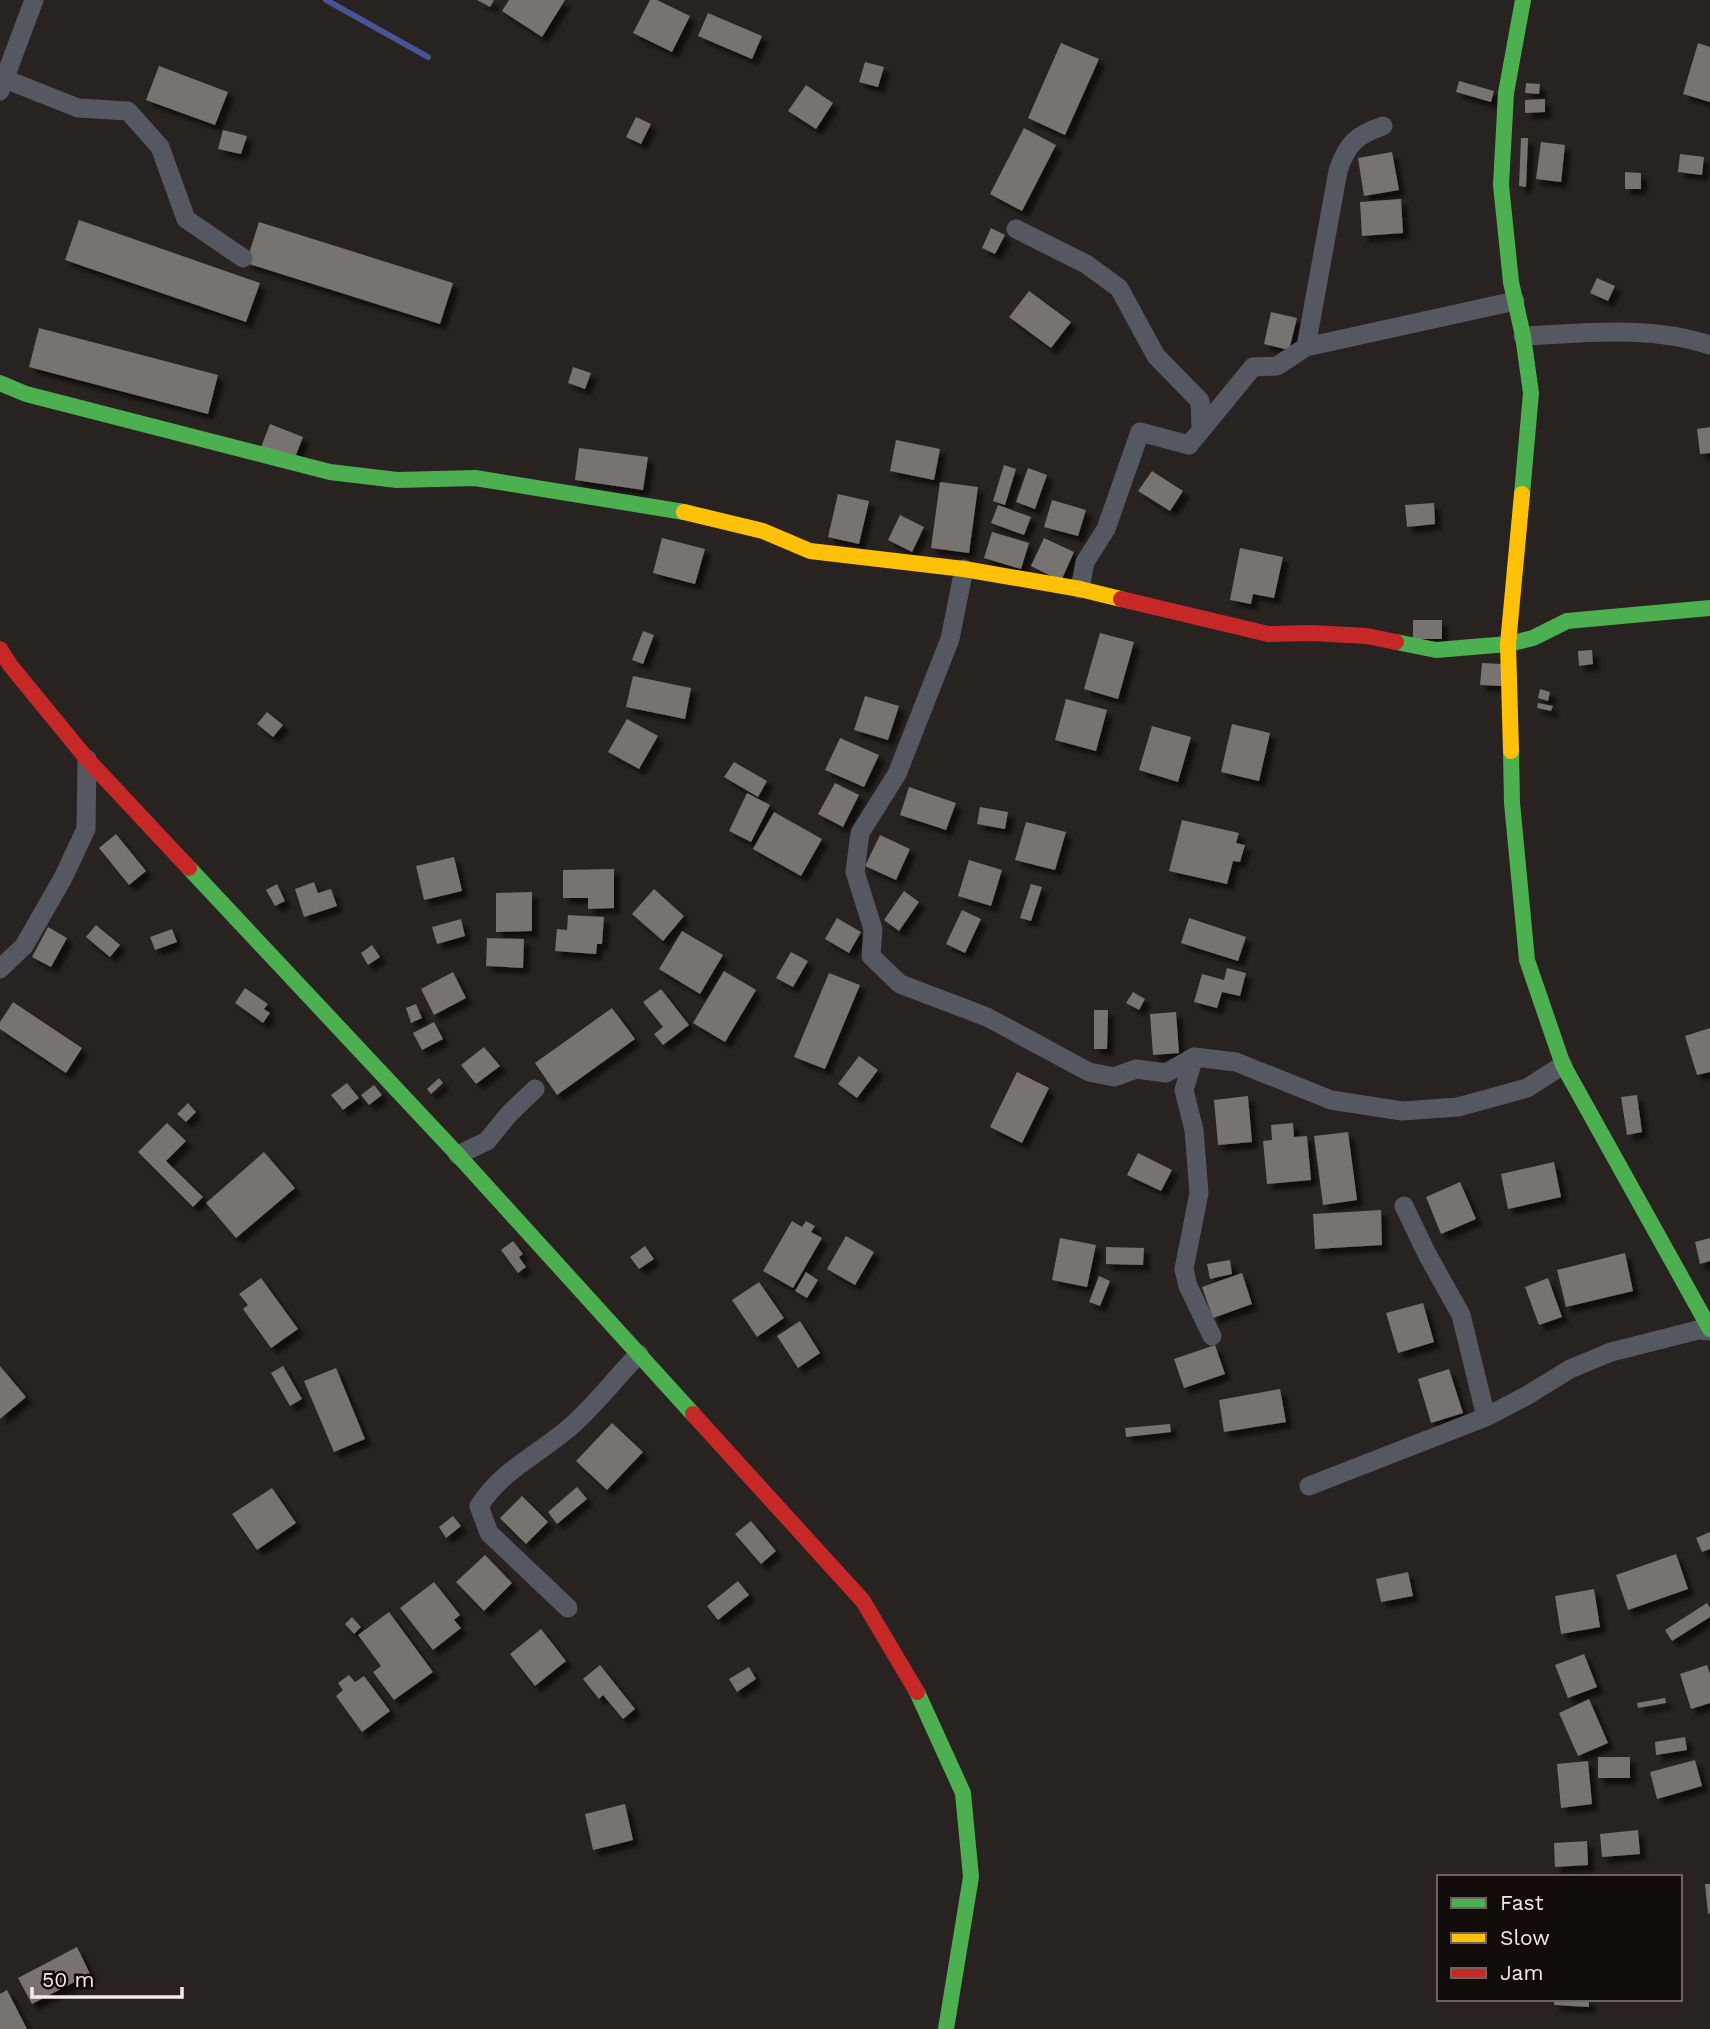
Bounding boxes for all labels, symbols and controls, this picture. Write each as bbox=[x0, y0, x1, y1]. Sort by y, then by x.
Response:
legend bbox=[1437, 1875, 1682, 2001]
text: Fast bbox=[1500, 1890, 1544, 1915]
text: Slow bbox=[1500, 1925, 1550, 1950]
scale bar bbox=[32, 1955, 182, 1999]
text: Jam bbox=[1500, 1960, 1543, 1985]
text: 50 m bbox=[42, 1967, 94, 1992]

